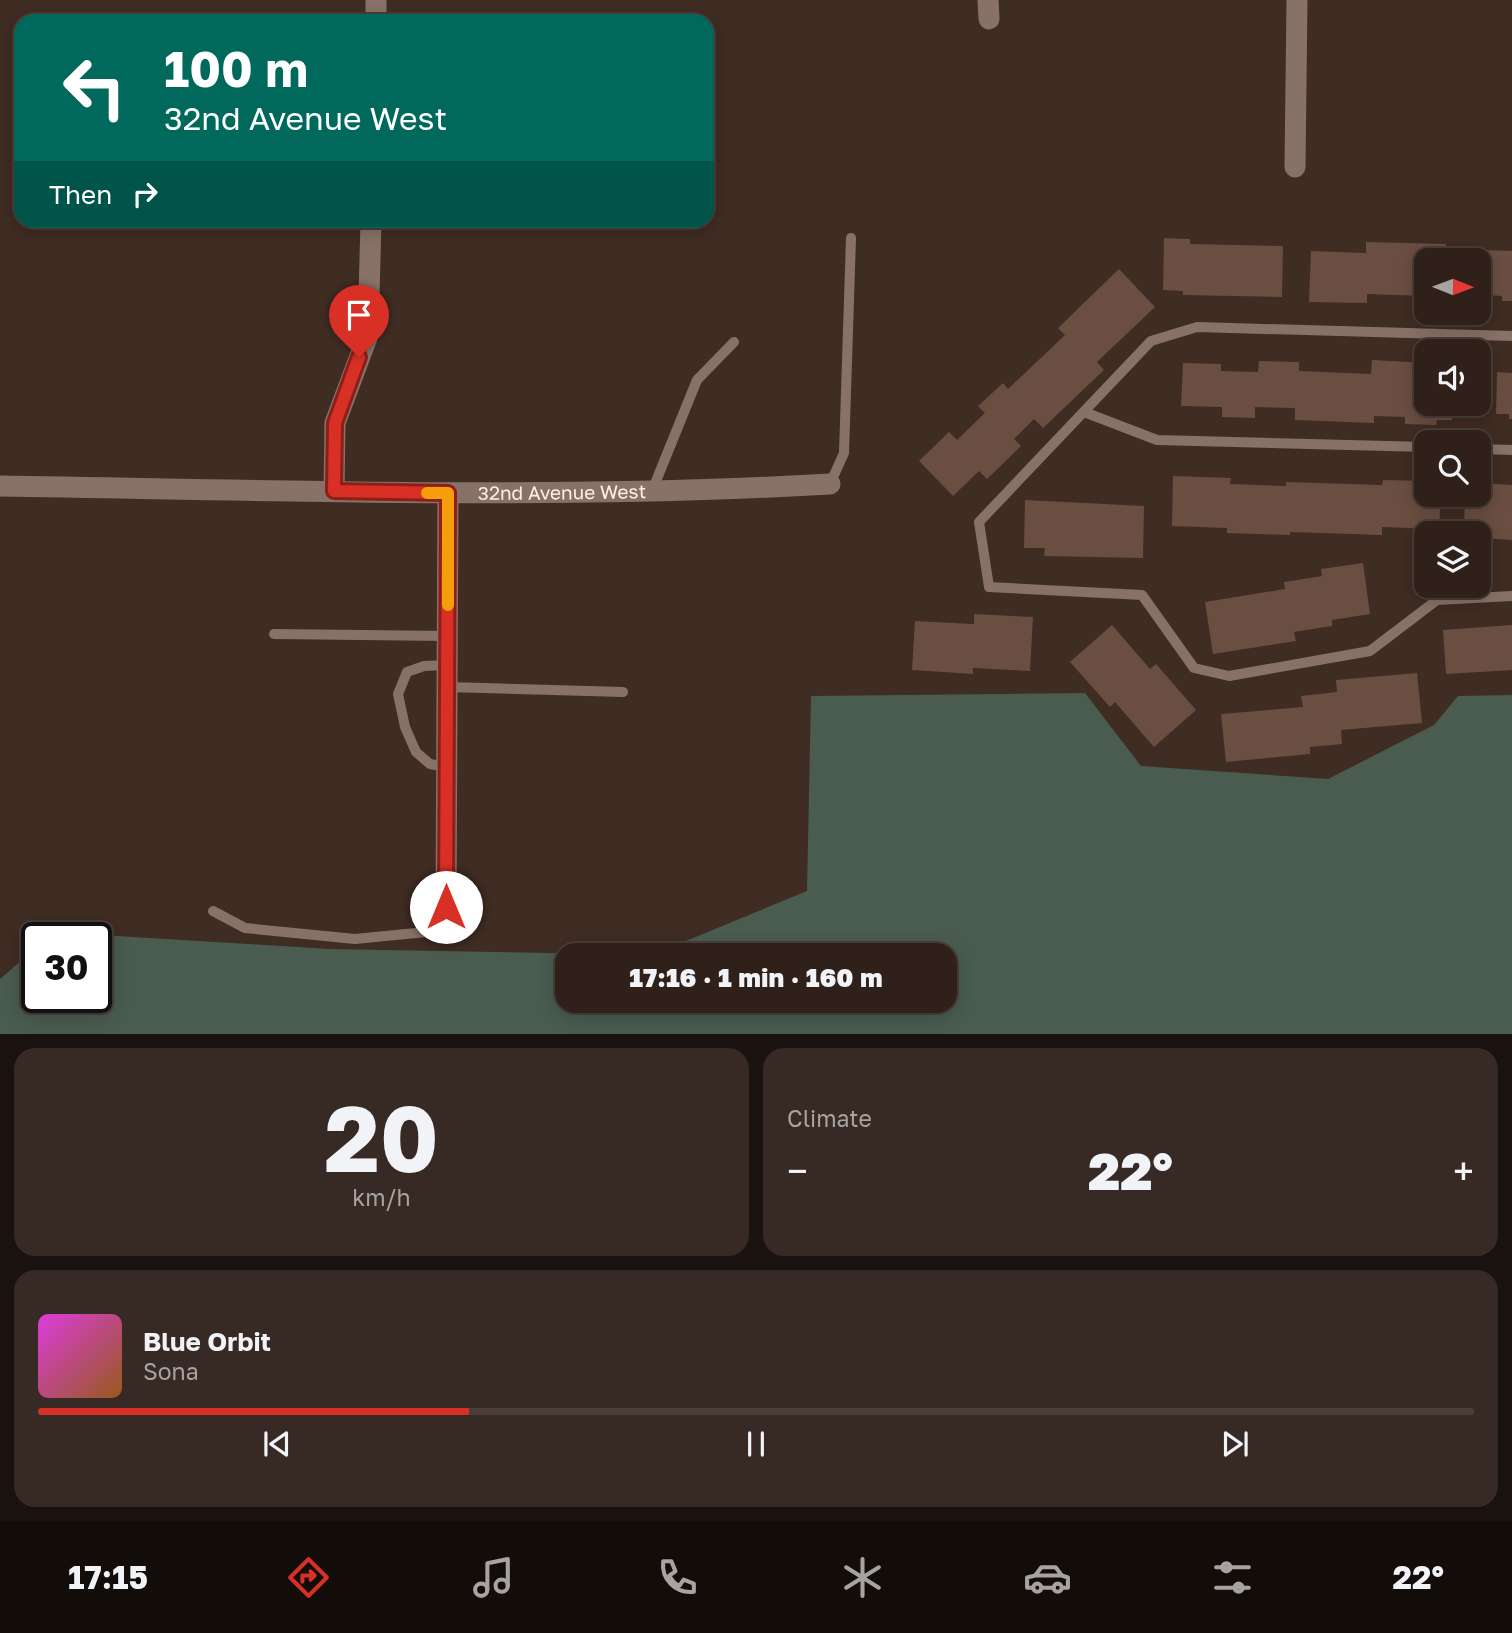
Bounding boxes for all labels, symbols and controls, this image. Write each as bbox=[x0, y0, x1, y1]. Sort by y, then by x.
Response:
text: 100 m bbox=[164, 39, 308, 98]
icon: left bbox=[49, 42, 140, 133]
text: 32nd Avenue West bbox=[164, 99, 447, 137]
icon: right bbox=[126, 175, 164, 213]
text: Then bbox=[49, 179, 112, 210]
north arrow bbox=[1414, 248, 1491, 326]
map controls bbox=[1414, 248, 1491, 598]
pin bbox=[329, 285, 389, 357]
icon: arrive bbox=[340, 296, 378, 334]
button: sound bbox=[1414, 339, 1491, 416]
button: search bbox=[1414, 430, 1491, 507]
street label: 32nd Avenue West bbox=[478, 479, 646, 504]
button: layers bbox=[1414, 521, 1491, 598]
position arrow bbox=[409, 870, 483, 944]
speed limit sign: 30 bbox=[21, 922, 112, 1013]
text: 17:16 · 1 min · 160 m bbox=[629, 962, 883, 993]
text: 20 bbox=[324, 1083, 439, 1192]
text: Climate bbox=[787, 1104, 872, 1132]
text: 22° bbox=[1088, 1139, 1173, 1201]
text: − bbox=[787, 1148, 808, 1193]
text: + bbox=[1453, 1148, 1474, 1193]
text: km/h bbox=[352, 1183, 411, 1211]
text: Blue Orbit bbox=[143, 1326, 271, 1357]
text: Sona bbox=[143, 1357, 199, 1385]
icon: previous bbox=[258, 1425, 296, 1463]
icon: pause bbox=[737, 1425, 775, 1463]
icon: next bbox=[1216, 1425, 1254, 1463]
icon: directions bbox=[284, 1553, 333, 1602]
icon: music bbox=[469, 1553, 518, 1602]
icon: phone bbox=[653, 1553, 702, 1602]
icon: climate bbox=[838, 1553, 887, 1602]
icon: car bbox=[1023, 1553, 1072, 1602]
icon: filters bbox=[1208, 1553, 1257, 1602]
text: 17:15 bbox=[68, 1558, 148, 1596]
text: 22° bbox=[1393, 1558, 1444, 1596]

